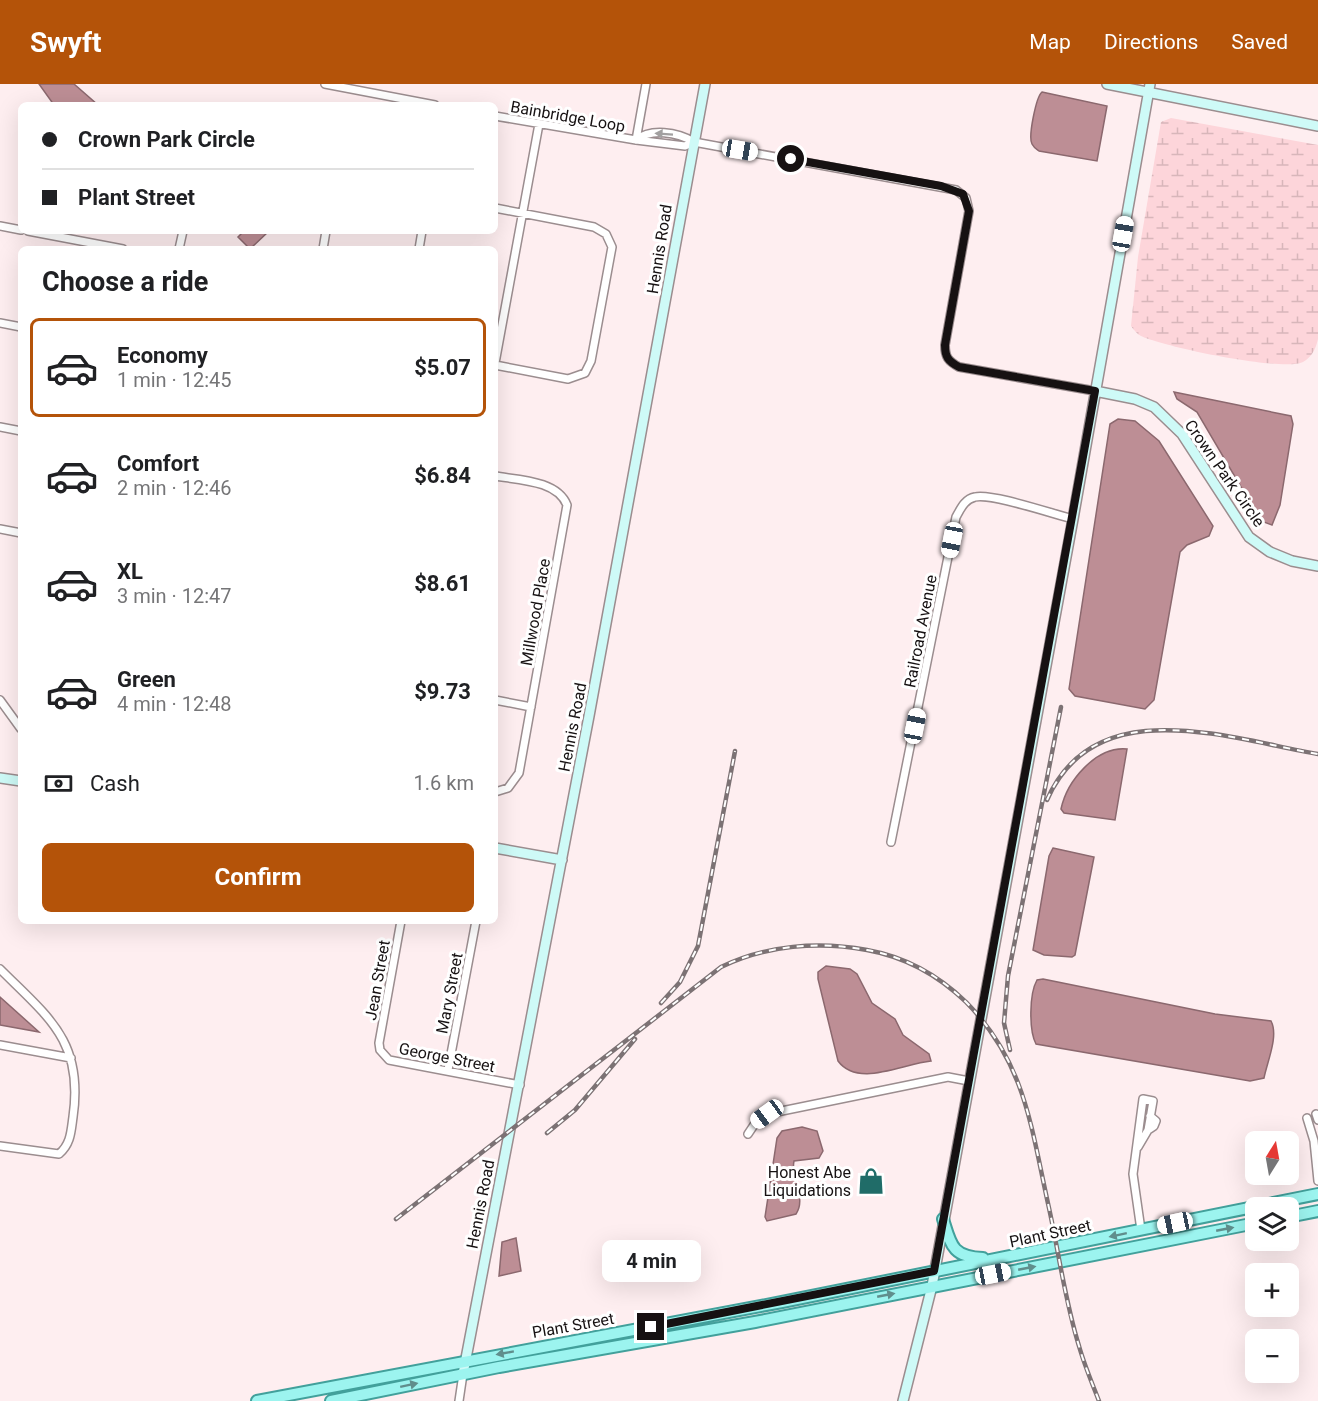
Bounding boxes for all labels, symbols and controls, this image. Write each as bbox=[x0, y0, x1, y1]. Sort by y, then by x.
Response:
text: Swyft bbox=[30, 26, 102, 59]
text: Map bbox=[1029, 30, 1071, 54]
text: Directions bbox=[1104, 30, 1198, 54]
text: Saved bbox=[1231, 30, 1288, 54]
street label: Bainbridge Loop bbox=[509, 97, 627, 136]
text: Crown Park Circle bbox=[78, 127, 255, 152]
one-way arrow bbox=[655, 129, 674, 139]
car bbox=[721, 138, 759, 162]
route start bbox=[777, 145, 804, 172]
text: Plant Street bbox=[78, 185, 195, 210]
street label: Hennis Road bbox=[643, 203, 676, 295]
car bbox=[1111, 215, 1135, 253]
text: Choose a ride bbox=[42, 266, 208, 298]
icon: car bbox=[45, 341, 99, 395]
text: Economy bbox=[117, 343, 208, 368]
text: $5.07 bbox=[414, 355, 471, 380]
text: 1 min · 12:45 bbox=[117, 368, 232, 392]
street label: Crown Park Circle bbox=[1181, 416, 1269, 530]
icon: car bbox=[45, 449, 99, 503]
text: Comfort bbox=[117, 451, 199, 476]
text: $6.84 bbox=[414, 463, 471, 488]
text: 2 min · 12:46 bbox=[117, 476, 232, 500]
car bbox=[940, 521, 964, 559]
icon: car bbox=[45, 557, 99, 611]
street label: Millwood Place bbox=[517, 557, 554, 667]
text: XL bbox=[117, 559, 143, 584]
text: $8.61 bbox=[414, 571, 471, 596]
street label: Railroad Avenue bbox=[900, 573, 941, 689]
text: 3 min · 12:47 bbox=[117, 584, 232, 608]
icon: car bbox=[45, 665, 99, 719]
text: Green bbox=[117, 667, 176, 692]
text: $9.73 bbox=[414, 679, 471, 704]
street label: Hennis Road bbox=[555, 681, 590, 773]
text: 4 min · 12:48 bbox=[117, 692, 232, 716]
car bbox=[903, 707, 927, 745]
icon: cash bbox=[42, 767, 75, 800]
text: Cash bbox=[90, 771, 140, 796]
text: 1.6 km bbox=[414, 771, 474, 795]
button: Confirm bbox=[42, 843, 474, 912]
street label: Jean Street bbox=[361, 939, 394, 1022]
street label: Mary Street bbox=[432, 951, 467, 1035]
street label: George Street bbox=[397, 1039, 497, 1076]
car bbox=[747, 1096, 787, 1132]
north arrow bbox=[1245, 1131, 1299, 1185]
map controls bbox=[1245, 1131, 1299, 1383]
street label: Hennis Road bbox=[463, 1158, 498, 1250]
place label: Honest Abe Liquidations bbox=[764, 1163, 851, 1200]
shop icon: Honest Abe Liquidations bbox=[856, 1166, 886, 1196]
button: layers bbox=[1245, 1197, 1299, 1251]
car bbox=[1156, 1210, 1194, 1236]
street label: Plant Street bbox=[1008, 1216, 1093, 1251]
one-way arrow bbox=[1216, 1224, 1235, 1233]
one-way arrow bbox=[1108, 1231, 1127, 1240]
callout: 4 min bbox=[602, 1240, 700, 1282]
text: 4 min bbox=[626, 1249, 677, 1273]
car bbox=[974, 1262, 1012, 1286]
one-way arrow bbox=[1017, 1263, 1036, 1272]
button: + bbox=[1245, 1263, 1299, 1317]
one-way arrow bbox=[877, 1290, 896, 1299]
street label: Plant Street bbox=[531, 1309, 616, 1342]
route end bbox=[637, 1313, 664, 1340]
button: − bbox=[1245, 1329, 1299, 1383]
one-way arrow bbox=[496, 1348, 515, 1357]
one-way arrow bbox=[400, 1380, 419, 1389]

